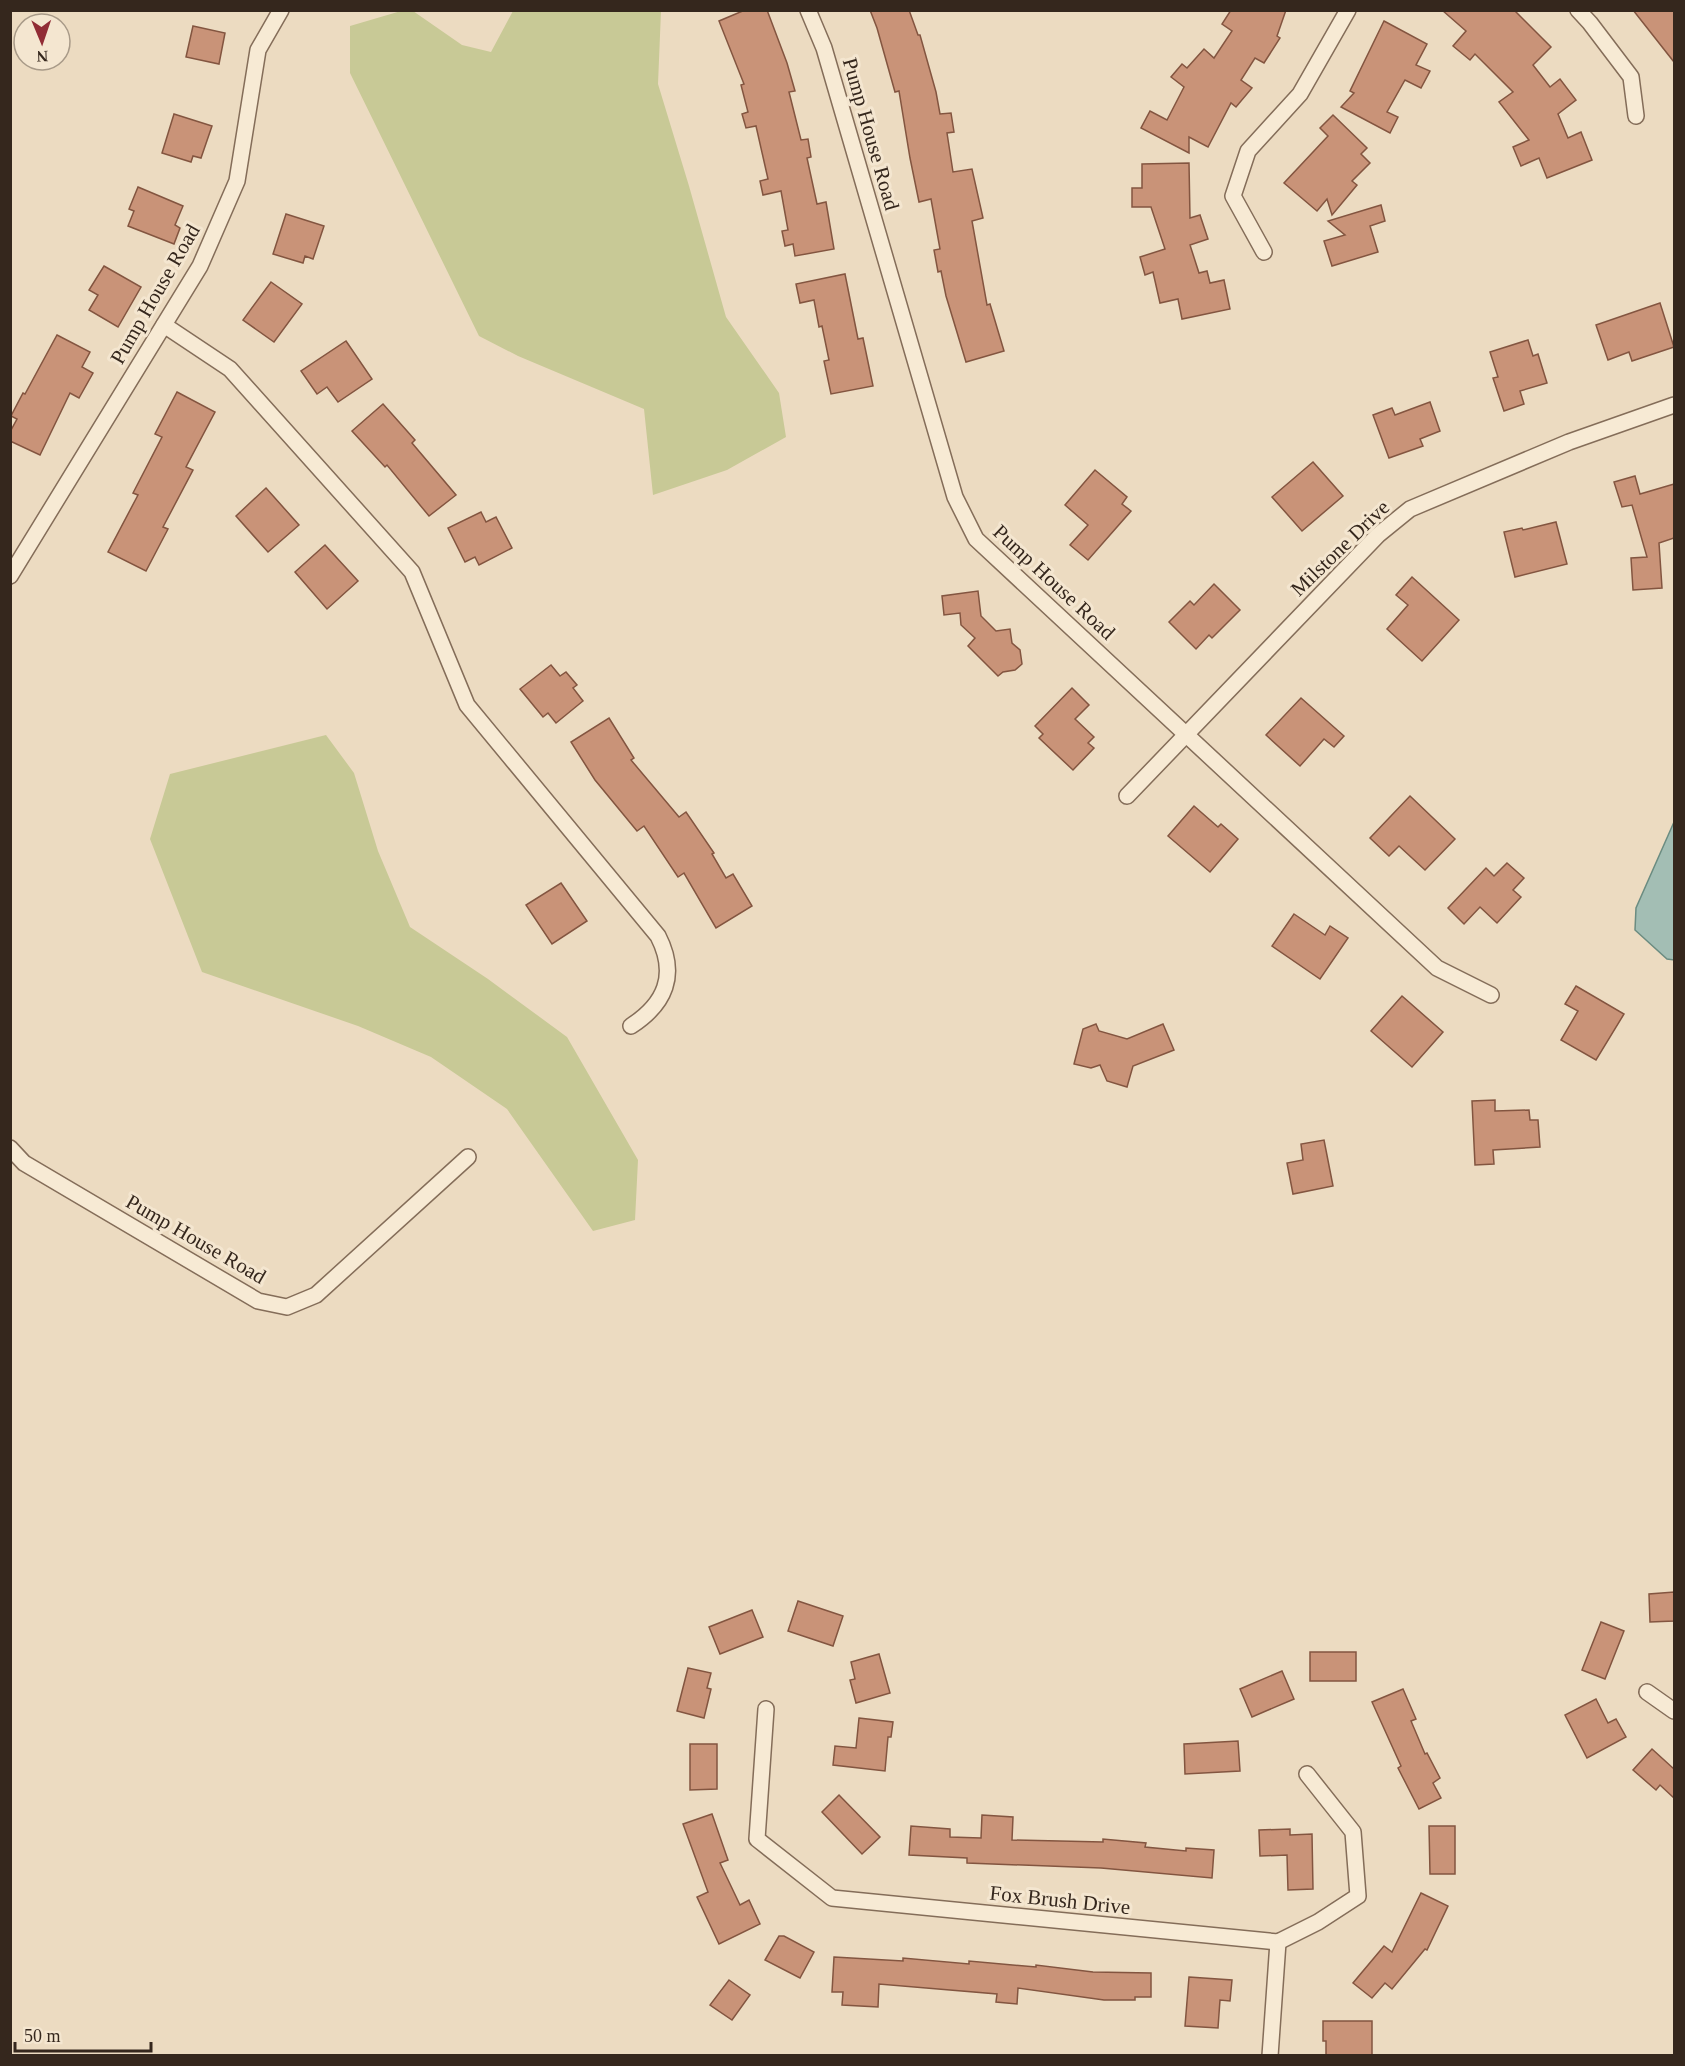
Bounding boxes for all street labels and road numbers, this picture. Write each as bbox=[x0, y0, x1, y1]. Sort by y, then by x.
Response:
street label: Pump House Road bbox=[838, 55, 904, 213]
street label: Pump House Road bbox=[105, 219, 205, 368]
street label: Milstone Drive bbox=[1286, 495, 1394, 601]
street label: Pump House Road bbox=[988, 520, 1120, 645]
street label: Pump House Road bbox=[122, 1189, 271, 1289]
street label: Fox Brush Drive bbox=[989, 1881, 1131, 1919]

